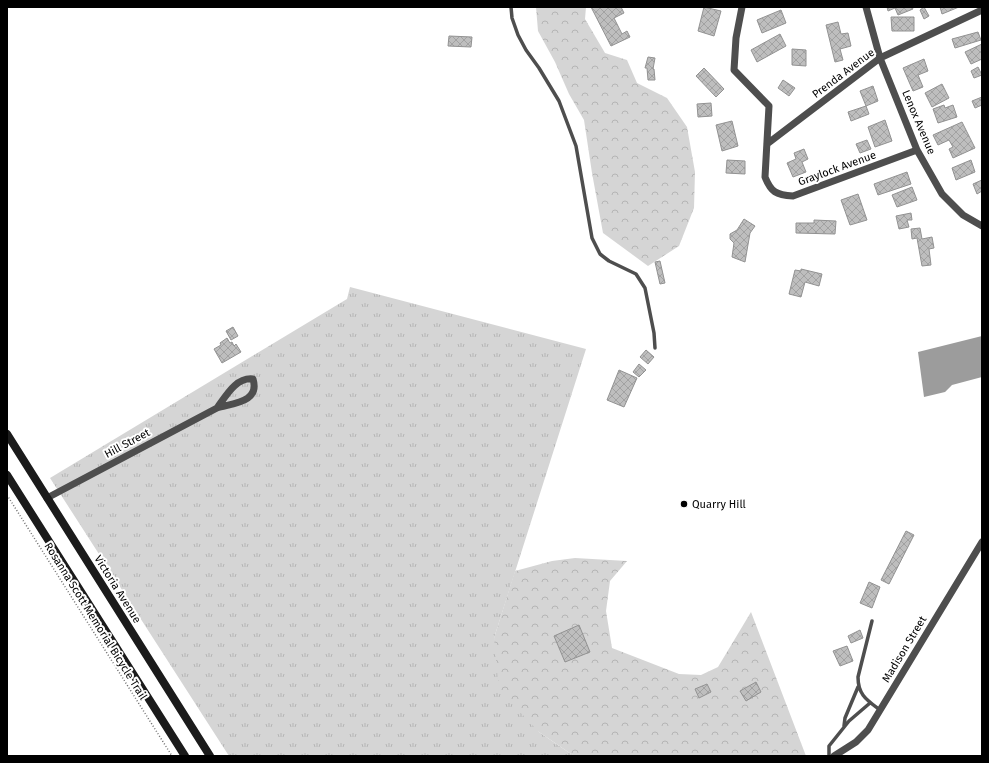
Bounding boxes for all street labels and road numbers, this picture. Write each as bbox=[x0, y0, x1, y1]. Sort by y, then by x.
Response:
street label: Prenda Avenue bbox=[810, 46, 877, 101]
street label: Lenox Avenue bbox=[899, 88, 938, 156]
street label: Graylock Avenue bbox=[796, 148, 878, 189]
street label: Hill Street bbox=[102, 426, 152, 461]
street label: Rosanna Scott Memorial Bicycle Trail bbox=[42, 540, 150, 702]
street label: Victoria Avenue bbox=[92, 553, 144, 626]
street label: Madison Street bbox=[880, 614, 929, 685]

